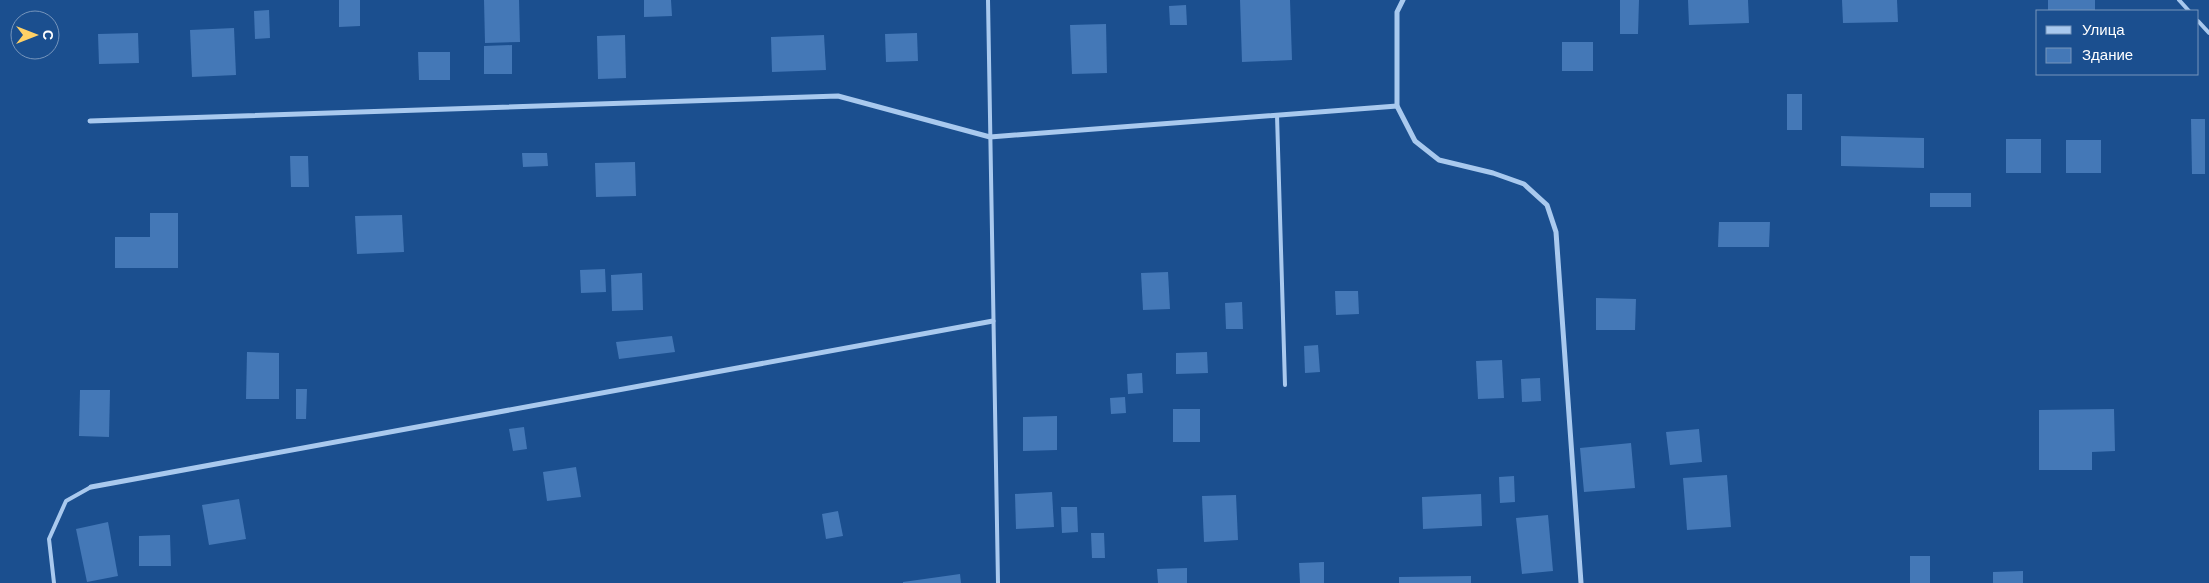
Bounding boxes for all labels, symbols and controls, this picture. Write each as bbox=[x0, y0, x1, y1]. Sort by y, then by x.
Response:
north arrow bbox=[10, 10, 60, 60]
legend bbox=[2036, 10, 2199, 75]
text: Улица bbox=[2082, 21, 2125, 39]
text: С bbox=[40, 30, 56, 40]
text: Здание bbox=[2082, 46, 2133, 64]

